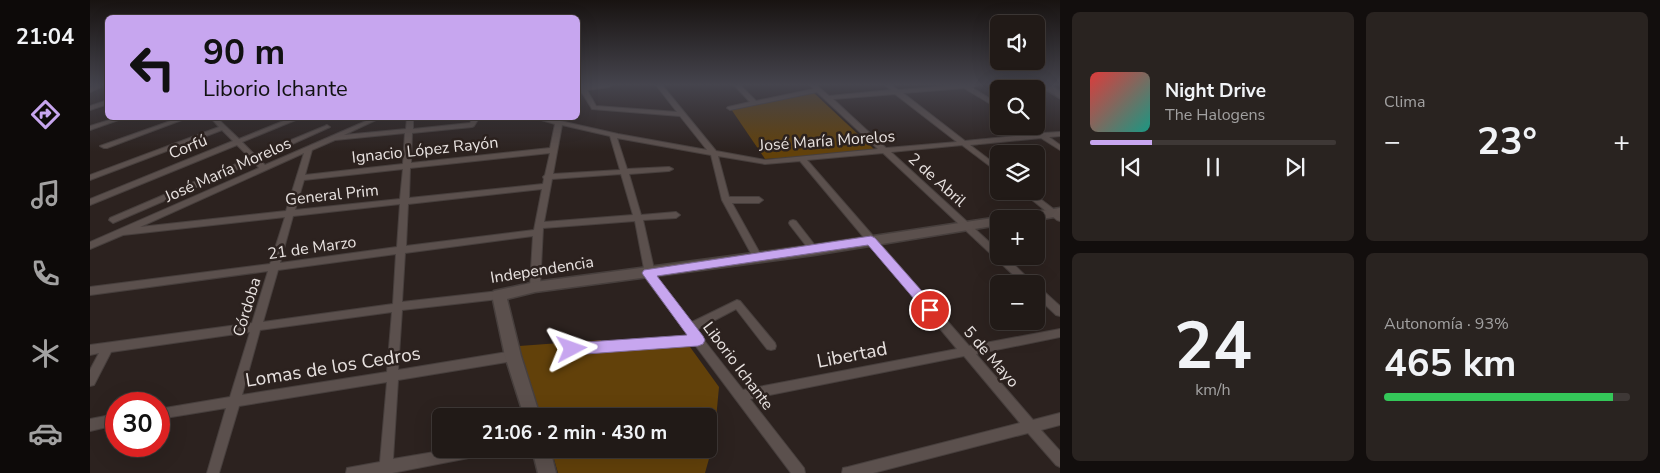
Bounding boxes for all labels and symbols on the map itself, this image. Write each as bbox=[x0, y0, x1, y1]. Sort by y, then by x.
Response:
street label: José María Morelos bbox=[757, 125, 896, 157]
street label: Corfú bbox=[166, 129, 210, 165]
street label: Ignacio López Rayón bbox=[351, 131, 499, 169]
street label: José María Morelos bbox=[160, 132, 295, 208]
street label: 2 de Abril bbox=[903, 148, 971, 212]
street label: General Prim bbox=[284, 179, 380, 211]
street label: 21 de Marzo bbox=[266, 231, 358, 265]
street label: Independencia bbox=[489, 251, 595, 289]
street label: Córdoba bbox=[228, 275, 266, 339]
pin bbox=[909, 289, 951, 331]
street label: Liborio Ichante bbox=[698, 317, 778, 415]
position arrow bbox=[545, 322, 597, 374]
street label: 5 de Mayo bbox=[958, 322, 1024, 392]
street label: Libertad bbox=[815, 335, 889, 375]
street label: Lomas de los Cedros bbox=[244, 340, 422, 394]
speed limit sign: 30 bbox=[105, 392, 170, 457]

